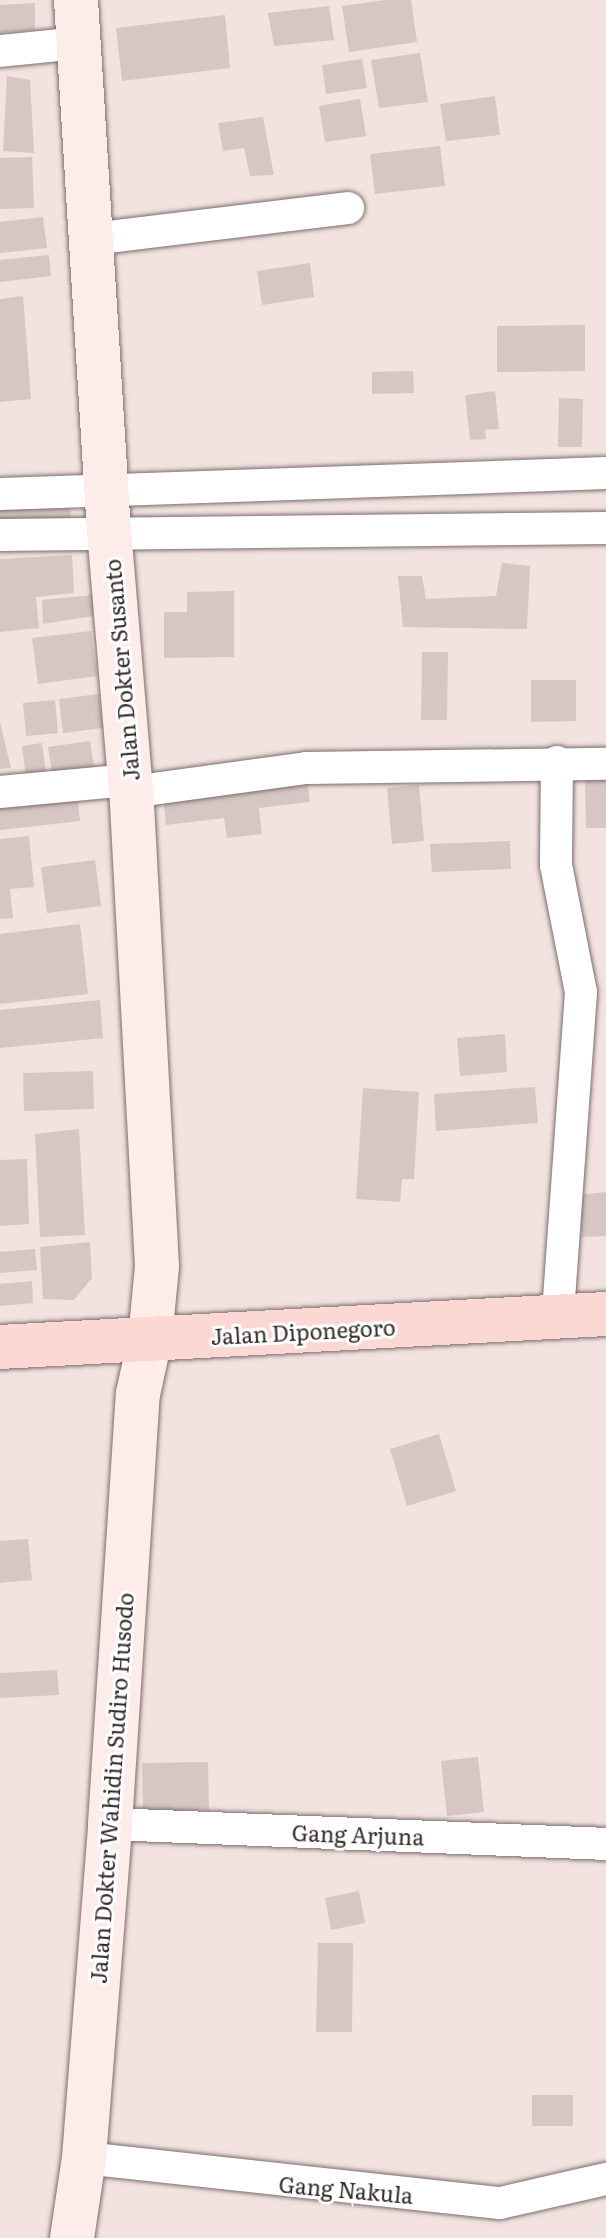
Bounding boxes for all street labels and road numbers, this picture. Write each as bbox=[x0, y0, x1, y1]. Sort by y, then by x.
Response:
street label: Jalan Dokter Susanto bbox=[98, 558, 144, 782]
street label: Jalan Diponegoro bbox=[210, 1313, 396, 1349]
street label: Jalan Dokter Wahidin Sudiro Husodo bbox=[84, 1592, 138, 1984]
street label: Gang Arjuna bbox=[291, 1818, 425, 1850]
street label: Gang Nakula bbox=[278, 2170, 414, 2208]

